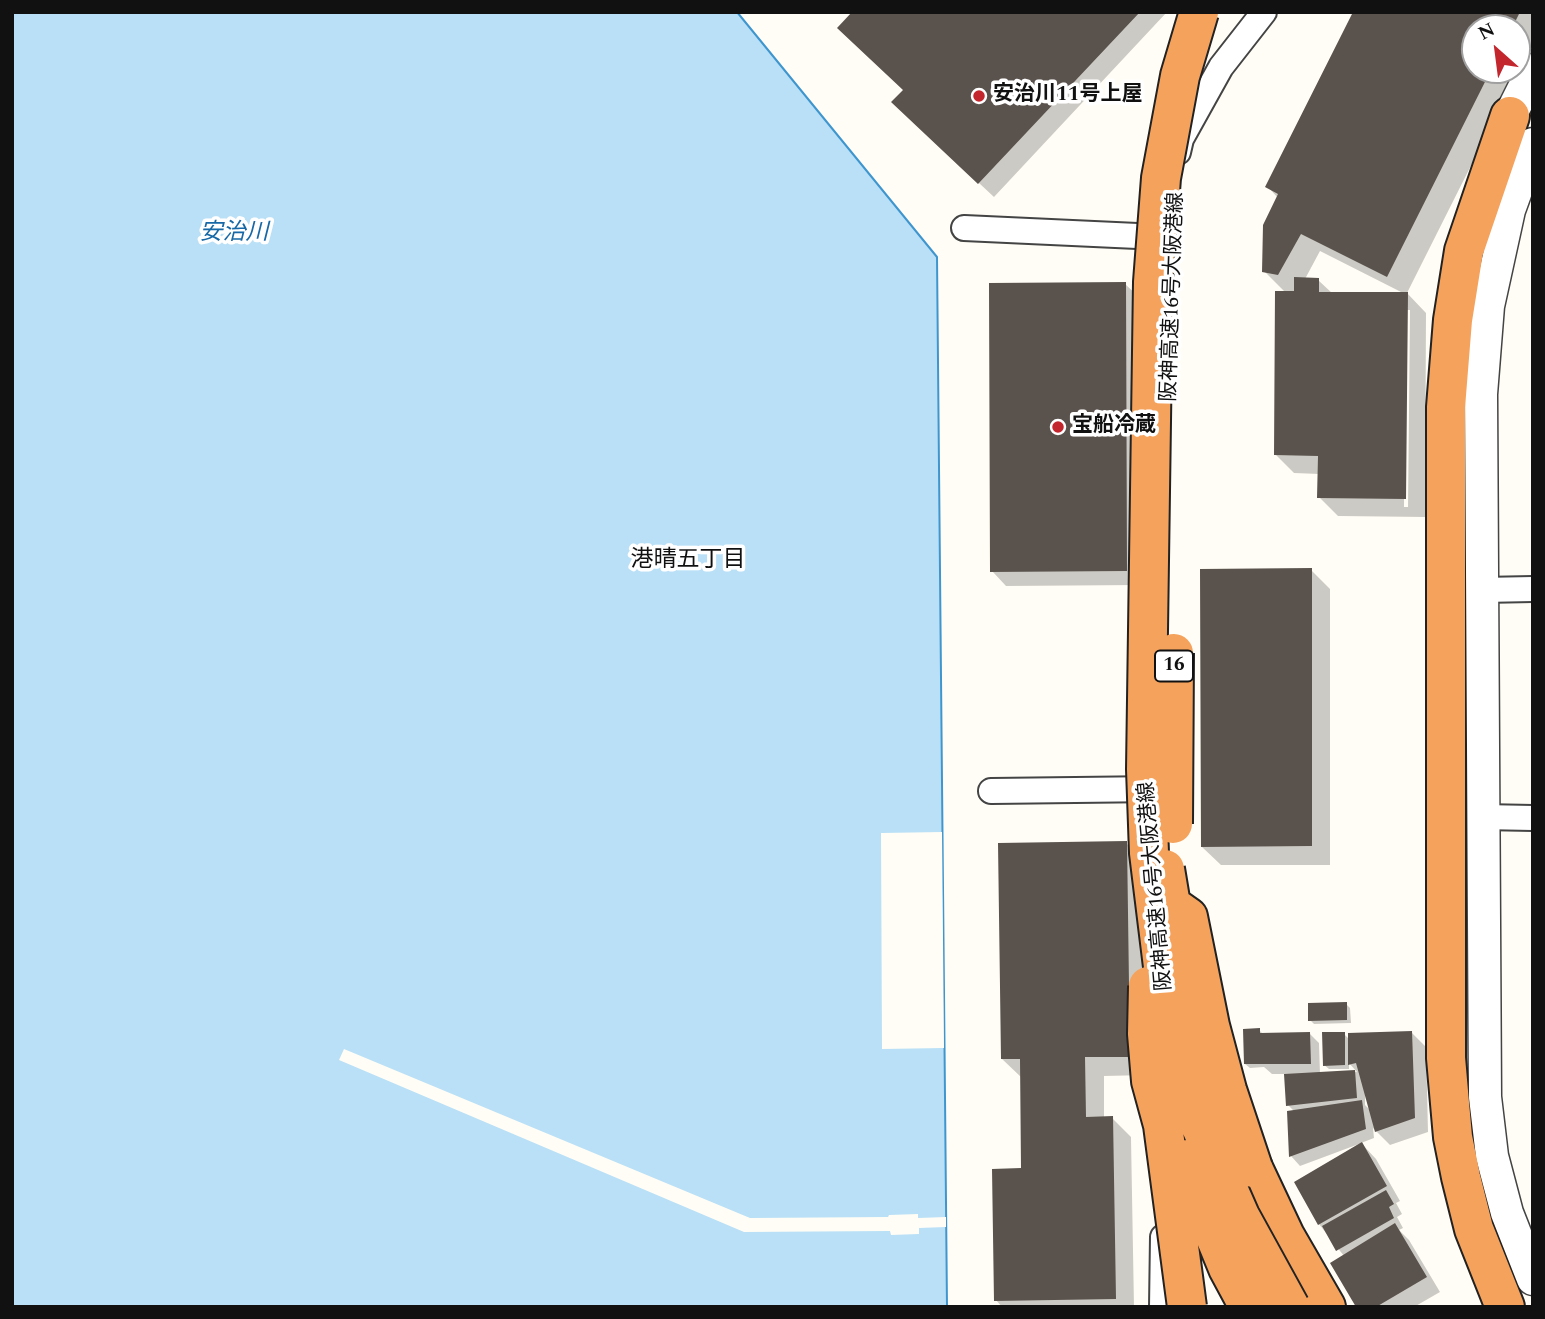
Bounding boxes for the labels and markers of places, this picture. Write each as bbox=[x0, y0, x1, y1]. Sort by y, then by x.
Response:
place label: 安治川11号上屋 bbox=[993, 83, 1143, 109]
marker: 安治川11号上屋 bbox=[971, 88, 987, 104]
place label: 宝船冷蔵 bbox=[1072, 414, 1156, 440]
marker: 宝船冷蔵 bbox=[1050, 419, 1066, 435]

